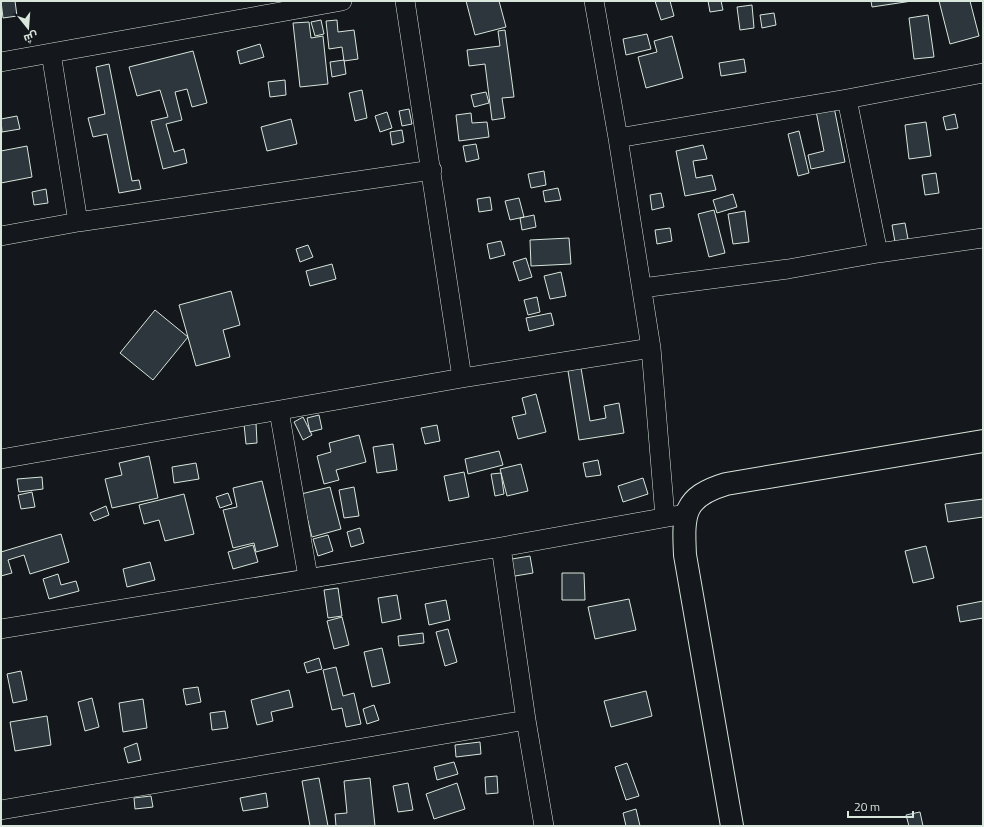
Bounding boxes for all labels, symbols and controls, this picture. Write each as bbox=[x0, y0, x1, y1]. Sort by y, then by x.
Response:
north arrow bbox=[8, 8, 48, 48]
text: ش bbox=[22, 28, 40, 47]
scale bar bbox=[848, 793, 913, 819]
text: 20 m bbox=[854, 797, 880, 816]

